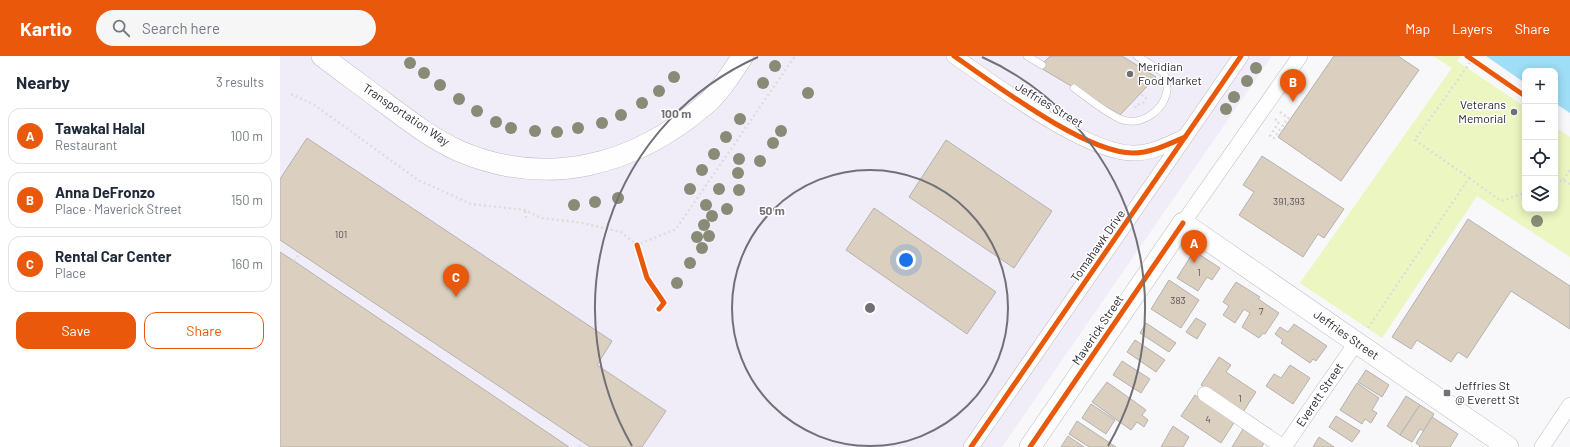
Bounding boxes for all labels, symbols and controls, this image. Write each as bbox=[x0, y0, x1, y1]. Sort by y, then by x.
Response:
search box bbox=[96, 10, 376, 46]
text: Kartio bbox=[20, 17, 72, 40]
icon: search bbox=[110, 17, 132, 39]
text: Search here bbox=[142, 19, 220, 37]
text: Map bbox=[1405, 20, 1430, 37]
text: Layers bbox=[1452, 20, 1493, 37]
text: Share bbox=[1515, 20, 1550, 37]
place label: Meridian Food Market bbox=[1138, 59, 1202, 87]
map controls bbox=[1522, 68, 1558, 212]
button: + bbox=[1522, 68, 1558, 104]
marker: Meridian Food Market bbox=[1125, 69, 1135, 79]
pin: B bbox=[1280, 69, 1306, 102]
text: Nearby bbox=[16, 72, 70, 92]
text: 3 results bbox=[216, 74, 264, 90]
street label: Jeffries Street bbox=[1013, 78, 1086, 130]
street label: Transportation Way bbox=[361, 80, 453, 149]
place label: Veterans Memorial bbox=[1458, 97, 1506, 125]
button: − bbox=[1522, 104, 1558, 140]
text: 100 m bbox=[661, 106, 691, 120]
marker: Veterans Memorial bbox=[1509, 107, 1519, 117]
text: Tawakal Halal bbox=[55, 119, 145, 137]
text: A bbox=[26, 128, 34, 144]
text: 100 m bbox=[230, 128, 263, 144]
text: Restaurant bbox=[55, 137, 117, 153]
button: locate bbox=[1522, 140, 1558, 176]
button: layers bbox=[1522, 176, 1558, 212]
text: Anna DeFronzo bbox=[55, 183, 155, 201]
text: B bbox=[26, 192, 34, 208]
text: 150 m bbox=[231, 192, 263, 208]
house number: 391,393 bbox=[1273, 195, 1305, 207]
text: Place · Maverick Street bbox=[55, 201, 182, 217]
text: 50 m bbox=[759, 203, 785, 217]
street label: Tomahawk Drive bbox=[1067, 207, 1127, 284]
house number: 101 bbox=[335, 228, 347, 240]
pin: A bbox=[1181, 230, 1207, 263]
text: Rental Car Center bbox=[55, 247, 172, 265]
your location bbox=[896, 250, 916, 270]
text: C bbox=[26, 256, 34, 272]
text: 160 m bbox=[231, 256, 263, 272]
pin: C bbox=[443, 264, 469, 297]
text: Place bbox=[55, 265, 86, 281]
house number: 1 bbox=[1197, 266, 1201, 278]
street label: Maverick Street bbox=[1069, 292, 1126, 367]
house number: 383 bbox=[1170, 294, 1186, 306]
centre of rings bbox=[863, 301, 877, 315]
house number: 7 bbox=[1259, 305, 1264, 317]
street label: Jeffries Street bbox=[1311, 307, 1382, 362]
button: Save bbox=[16, 312, 136, 349]
button: Share bbox=[144, 312, 264, 349]
street label: Everett Street bbox=[1293, 360, 1346, 429]
place label: Jeffries St @ Everett St bbox=[1455, 378, 1520, 406]
marker: Jeffries St @ Everett St bbox=[1442, 388, 1452, 398]
house number: 1 bbox=[1238, 392, 1242, 404]
house number: 4 bbox=[1205, 413, 1211, 425]

